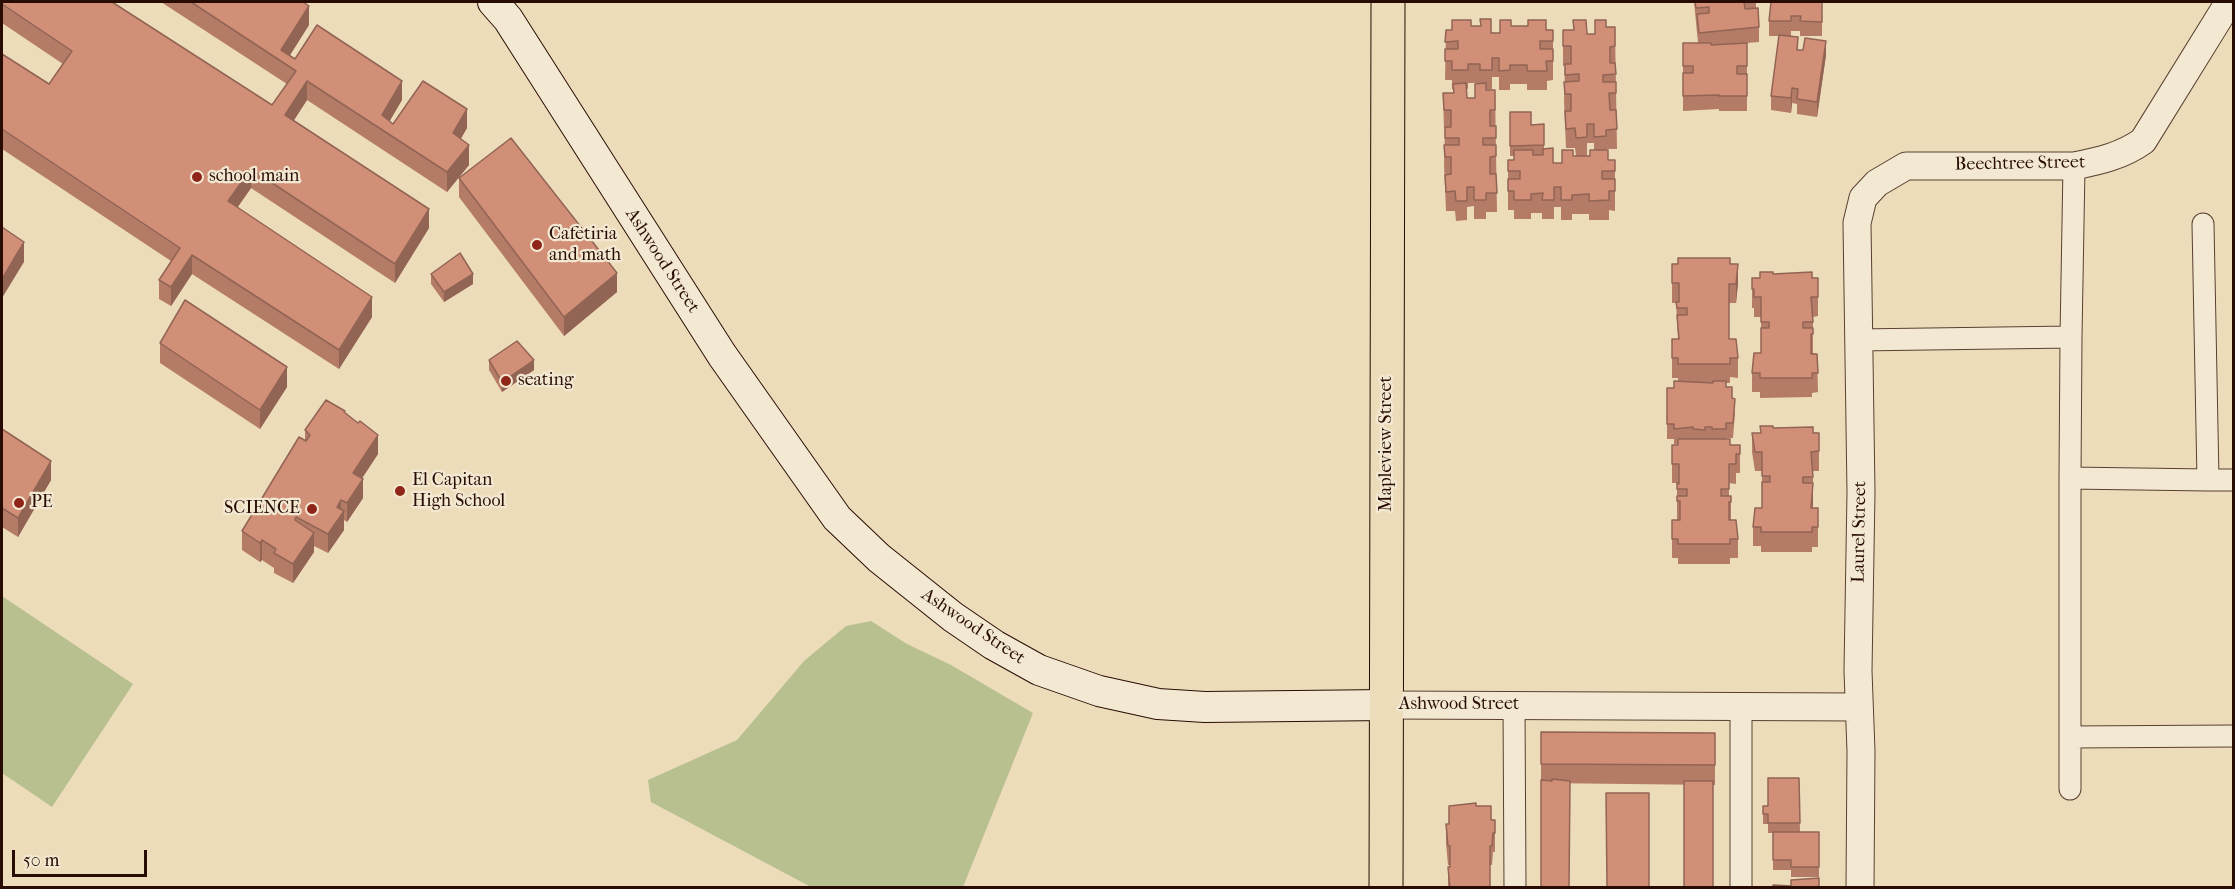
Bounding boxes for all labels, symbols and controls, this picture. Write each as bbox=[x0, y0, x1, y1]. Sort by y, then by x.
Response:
street label: Beechtree Street bbox=[1955, 152, 2085, 176]
place label: school main bbox=[209, 166, 300, 188]
marker: school main bbox=[190, 170, 204, 184]
street label: Ashwood Street bbox=[620, 205, 704, 317]
place label: Cafetiria and math bbox=[549, 224, 621, 266]
marker: Cafetiria and math bbox=[530, 238, 544, 252]
place label: seating bbox=[518, 370, 574, 392]
marker: seating bbox=[499, 374, 513, 388]
street label: Mapleview Street bbox=[1376, 376, 1398, 512]
place label: El Capitan High School bbox=[412, 470, 505, 512]
street label: Laurel Street bbox=[1848, 481, 1872, 583]
marker: El Capitan High School bbox=[393, 484, 407, 498]
place label: PE bbox=[31, 492, 53, 514]
marker: PE bbox=[12, 496, 26, 510]
place label: SCIENCE bbox=[224, 498, 300, 520]
marker: SCIENCE bbox=[305, 502, 319, 516]
street label: Ashwood Street bbox=[917, 584, 1029, 670]
street label: Ashwood Street bbox=[1399, 694, 1519, 716]
scale bar bbox=[15, 838, 150, 876]
text: 50 m bbox=[23, 850, 59, 871]

